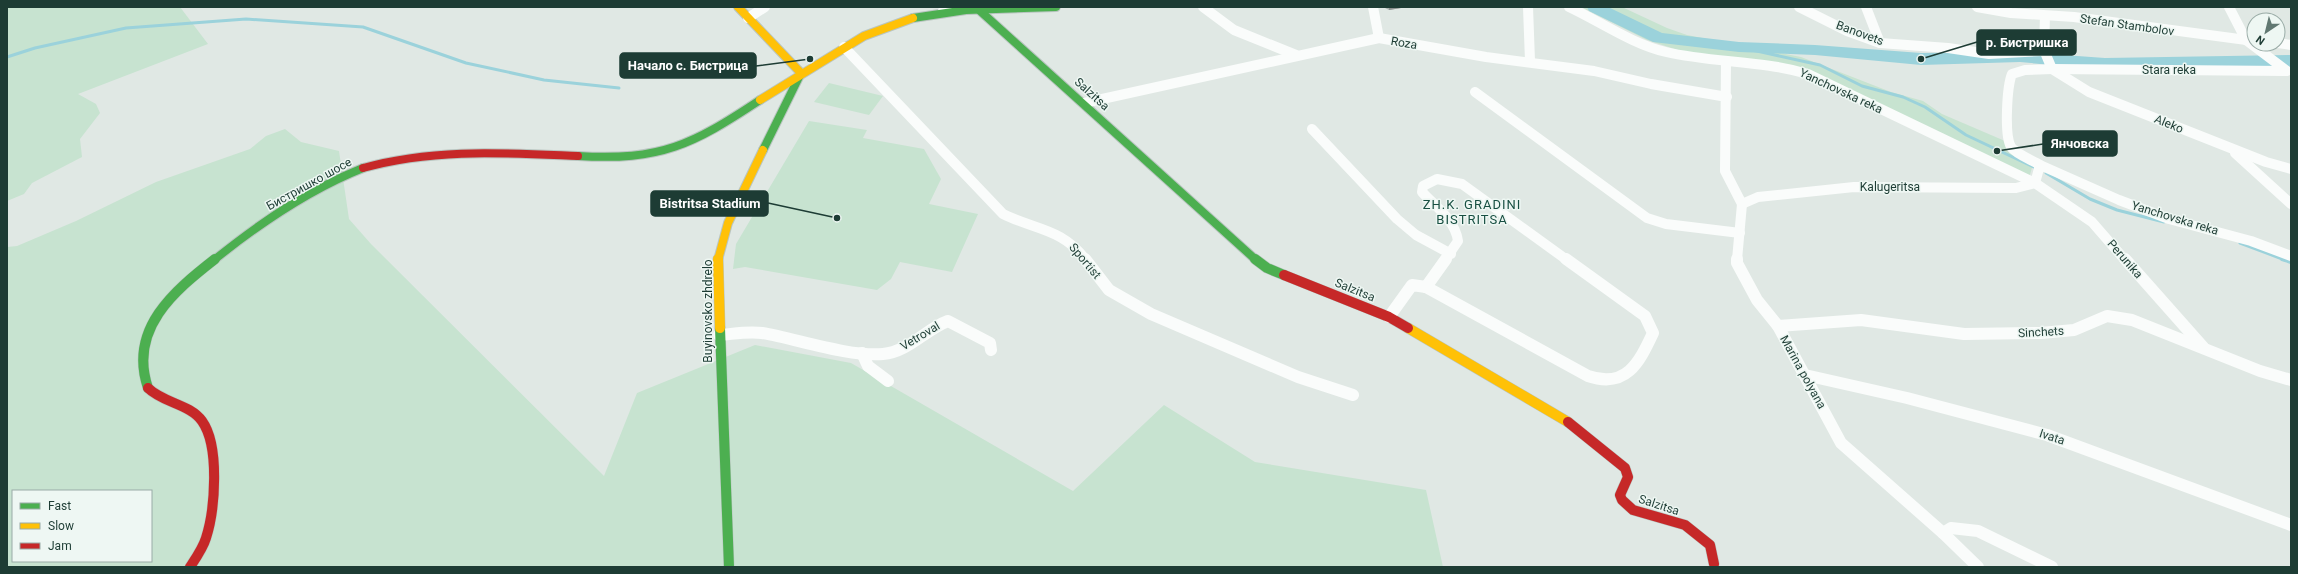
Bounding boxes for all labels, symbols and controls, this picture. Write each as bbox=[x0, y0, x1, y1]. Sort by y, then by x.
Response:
street label: Stefan Stambolov bbox=[2079, 11, 2175, 39]
north arrow bbox=[2246, 12, 2286, 52]
street label: Banovets bbox=[1834, 18, 1886, 48]
callout: р. Бистришка bbox=[1977, 30, 2076, 55]
text: N bbox=[2253, 32, 2267, 47]
street label: Roza bbox=[1390, 34, 1418, 52]
text: р. Бистришка bbox=[1986, 35, 2068, 50]
callout: Начало с. Бистрица bbox=[620, 53, 756, 78]
text: Начало с. Бистрица bbox=[628, 58, 748, 73]
street label: Stara reka bbox=[2142, 63, 2196, 77]
street label: Yanchovska reka bbox=[1797, 66, 1885, 116]
street label: Salzitsa bbox=[1072, 75, 1112, 113]
street label: Aleko bbox=[2152, 112, 2186, 136]
callout: Янчовска bbox=[2043, 131, 2117, 156]
text: Янчовска bbox=[2050, 136, 2109, 151]
street label: Бистришко шосе bbox=[264, 155, 354, 213]
street label: Kalugeritsa bbox=[1860, 180, 1920, 194]
callout: Bistritsa Stadium bbox=[651, 191, 768, 216]
text: Bistritsa Stadium bbox=[660, 196, 760, 211]
district label: ZH.K. GRADINI BISTRITSA bbox=[1423, 197, 1521, 227]
street label: Yanchovska reka bbox=[2130, 198, 2220, 238]
street label: Perunika bbox=[2104, 237, 2146, 281]
street label: Sportist bbox=[1066, 240, 1104, 282]
street label: Buyinovsko zhdrelo bbox=[701, 259, 715, 363]
street label: Salzitsa bbox=[1333, 276, 1377, 304]
street label: Vetroval bbox=[898, 319, 942, 353]
street label: Sinchets bbox=[2018, 324, 2064, 340]
street label: Marina polyana bbox=[1777, 333, 1829, 411]
street label: Ivata bbox=[2037, 426, 2067, 448]
legend bbox=[12, 490, 152, 562]
street label: Salzitsa bbox=[1637, 492, 1681, 518]
text: Fast bbox=[48, 499, 71, 513]
text: Slow bbox=[48, 519, 74, 533]
text: Jam bbox=[48, 539, 72, 553]

